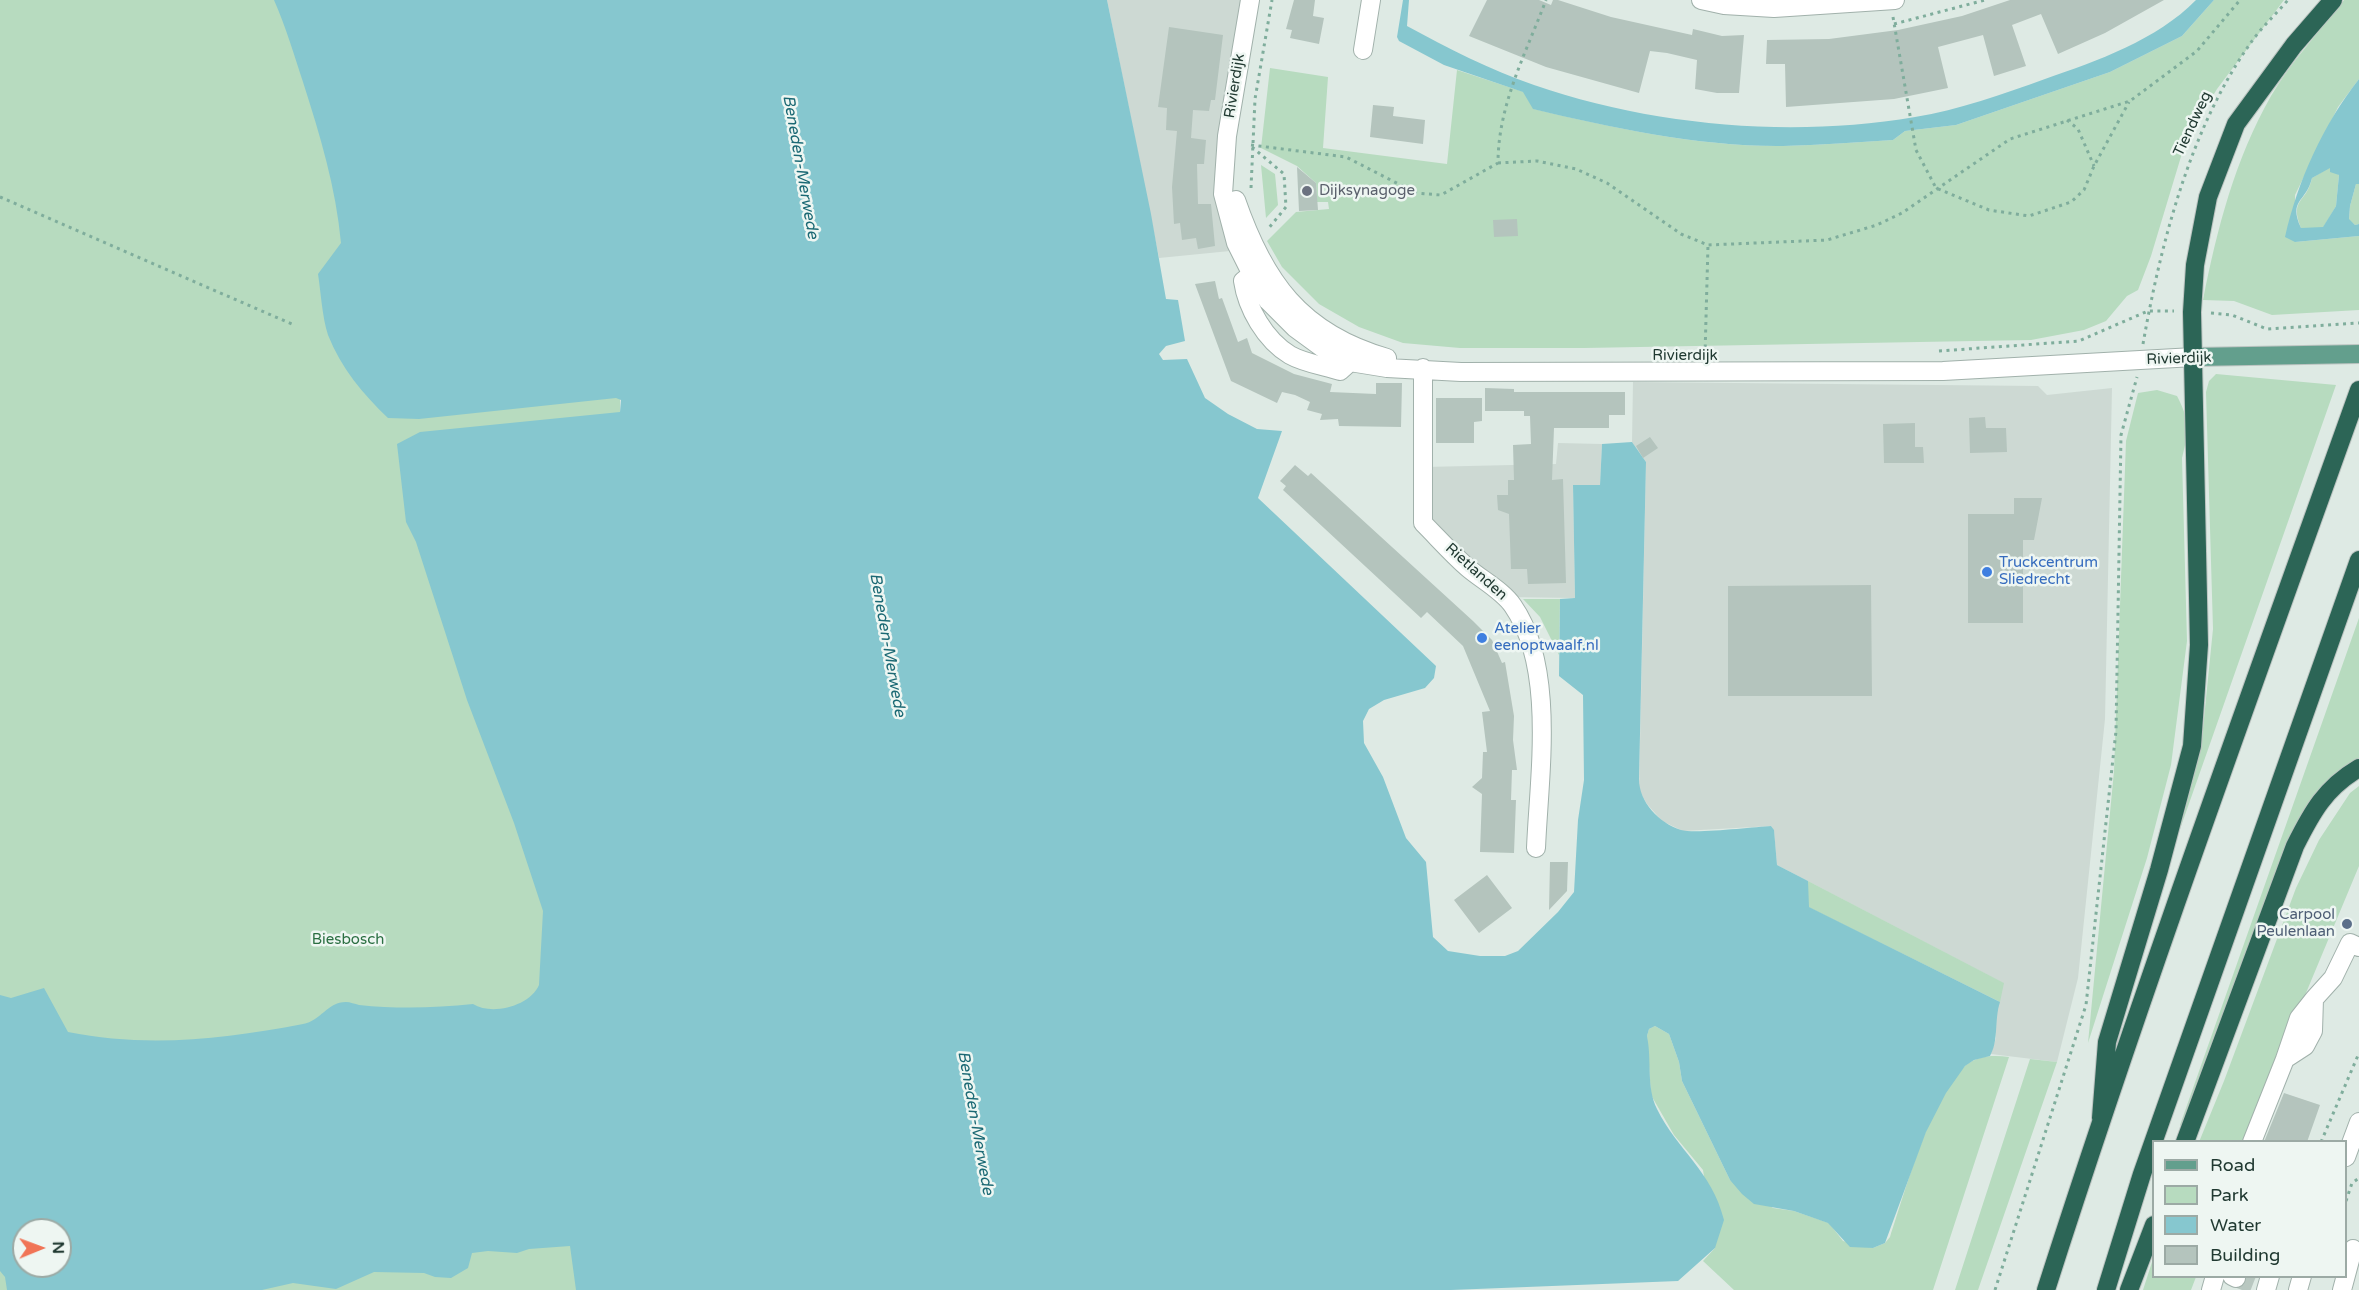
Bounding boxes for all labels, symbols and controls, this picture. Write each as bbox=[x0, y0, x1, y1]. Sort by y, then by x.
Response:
street label: Rivierdijk bbox=[1221, 52, 1249, 120]
street label: Tiendweg bbox=[2170, 89, 2216, 159]
water label: Beneden-Merwede bbox=[778, 94, 822, 240]
place label: Dijksynagoge bbox=[1319, 182, 1415, 200]
marker: Dijksynagoge bbox=[1300, 184, 1314, 198]
street label: Rivierdijk bbox=[1652, 347, 1718, 365]
street label: Rivierdijk bbox=[2146, 349, 2212, 369]
street label: Rietlanden bbox=[1441, 540, 1511, 604]
place label: Truckcentrum Sliedrecht bbox=[1999, 554, 2098, 589]
marker: Truckcentrum Sliedrecht bbox=[1980, 565, 1994, 579]
water label: Beneden-Merwede bbox=[865, 572, 909, 718]
place label: Atelier eenoptwaalf.nl bbox=[1494, 620, 1599, 655]
marker: Atelier eenoptwaalf.nl bbox=[1475, 631, 1489, 645]
place label: Carpool Peulenlaan bbox=[2256, 906, 2335, 941]
marker: Carpool Peulenlaan bbox=[2340, 917, 2354, 931]
park label: Biesbosch bbox=[312, 931, 384, 949]
water label: Beneden-Merwede bbox=[953, 1050, 997, 1196]
legend bbox=[2152, 1140, 2347, 1278]
text: Road bbox=[2210, 1154, 2255, 1176]
text: Park bbox=[2210, 1184, 2248, 1206]
text: Water bbox=[2210, 1214, 2261, 1236]
north arrow bbox=[12, 1218, 72, 1278]
text: N bbox=[48, 1241, 68, 1254]
text: Building bbox=[2210, 1244, 2280, 1266]

